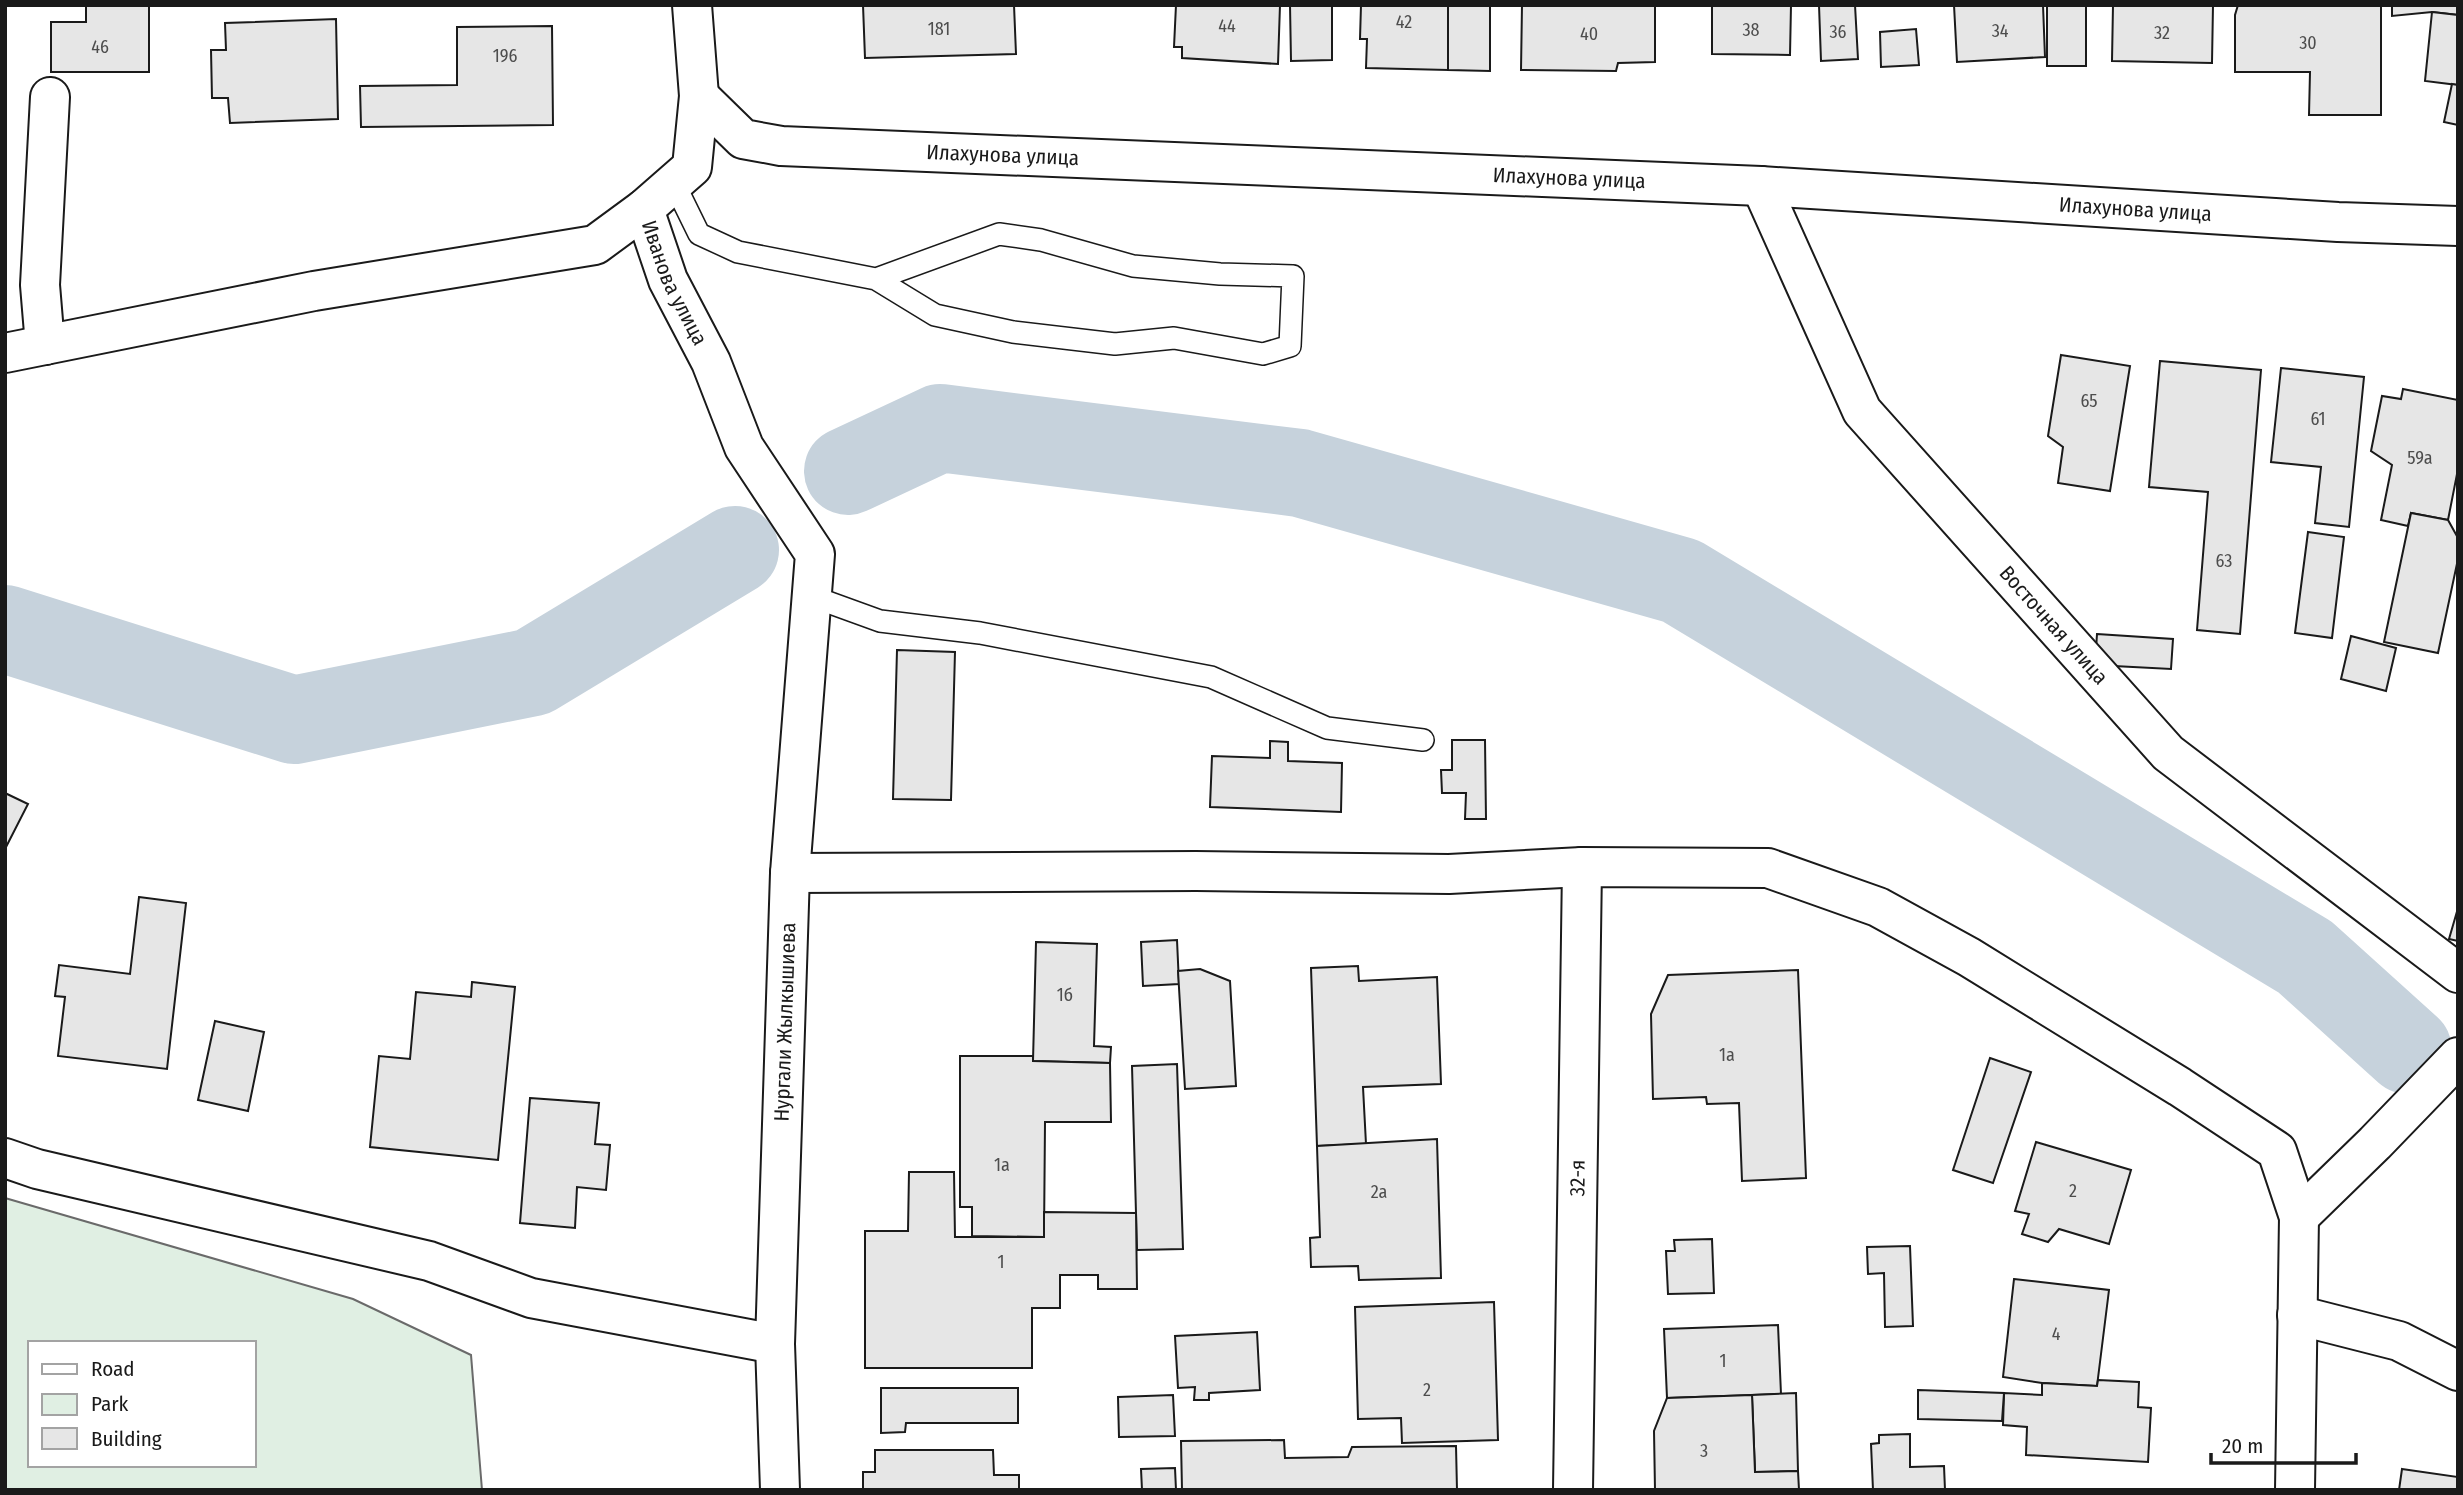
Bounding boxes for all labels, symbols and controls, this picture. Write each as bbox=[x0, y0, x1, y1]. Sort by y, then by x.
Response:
house number: 42 bbox=[1396, 11, 1412, 33]
house number: 44 bbox=[1218, 15, 1236, 37]
house number: 181 bbox=[928, 18, 950, 40]
house number: 38 bbox=[1742, 19, 1760, 41]
house number: 34 bbox=[1992, 20, 2009, 42]
house number: 36 bbox=[1829, 21, 1847, 43]
house number: 32 bbox=[2154, 22, 2170, 44]
house number: 40 bbox=[1580, 23, 1598, 45]
house number: 30 bbox=[2299, 32, 2317, 54]
house number: 46 bbox=[91, 36, 109, 58]
house number: 196 bbox=[493, 45, 517, 67]
street label: Илахунова улица bbox=[926, 139, 1080, 171]
street label: Илахунова улица bbox=[1492, 162, 1646, 194]
street label: Илахунова улица bbox=[2058, 192, 2212, 227]
street label: Иванова улица bbox=[636, 217, 713, 350]
house number: 65 bbox=[2080, 390, 2098, 412]
house number: 61 bbox=[2310, 408, 2326, 430]
house number: 59а bbox=[2407, 447, 2433, 469]
house number: 63 bbox=[2216, 550, 2232, 572]
street label: Восточная улица bbox=[1994, 560, 2113, 690]
street label: Нургали Жылкышиева bbox=[769, 922, 801, 1122]
house number: 1б bbox=[1057, 984, 1073, 1006]
house number: 1а bbox=[1719, 1044, 1735, 1066]
house number: 1а bbox=[994, 1154, 1010, 1176]
street label: 32-я bbox=[1564, 1160, 1591, 1196]
house number: 2 bbox=[2069, 1180, 2077, 1202]
house number: 2а bbox=[1371, 1181, 1387, 1203]
house number: 1 bbox=[997, 1251, 1005, 1273]
house number: 4 bbox=[2052, 1323, 2061, 1345]
legend bbox=[28, 1341, 256, 1467]
house number: 1 bbox=[1719, 1350, 1727, 1372]
text: Road bbox=[91, 1356, 135, 1382]
house number: 2 bbox=[1423, 1379, 1431, 1401]
text: Park bbox=[91, 1391, 129, 1417]
scale bar bbox=[2211, 1422, 2356, 1466]
text: Building bbox=[91, 1426, 162, 1452]
text: 20 m bbox=[2222, 1433, 2263, 1459]
house number: 3 bbox=[1700, 1440, 1708, 1462]

